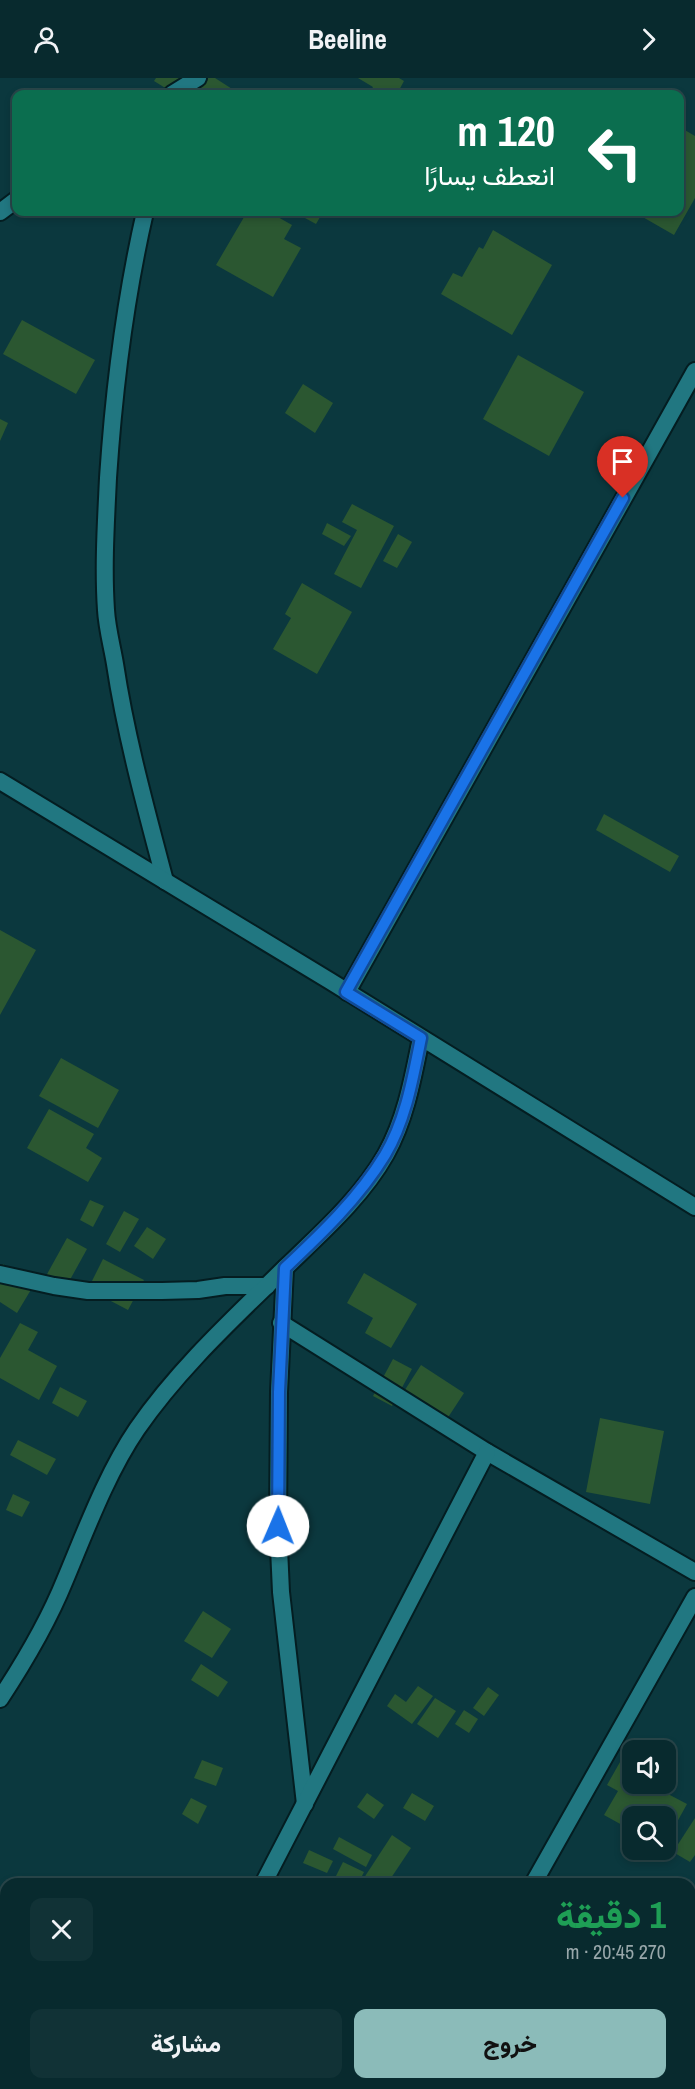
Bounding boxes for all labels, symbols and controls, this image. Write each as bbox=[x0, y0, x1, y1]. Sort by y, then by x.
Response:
text: Beeline bbox=[308, 21, 387, 57]
icon: person bbox=[30, 23, 63, 56]
icon: forward bbox=[632, 23, 665, 56]
text: 120 m bbox=[457, 103, 555, 159]
icon: left bbox=[576, 114, 654, 192]
text: انعطف يسارًا bbox=[424, 157, 555, 193]
pin bbox=[597, 436, 648, 498]
icon: arrive bbox=[606, 445, 639, 478]
position arrow bbox=[246, 1494, 310, 1558]
map controls bbox=[622, 1740, 676, 1860]
button: sound bbox=[622, 1740, 676, 1794]
button: search bbox=[622, 1806, 676, 1860]
text: 1 دقيقة bbox=[556, 1891, 666, 1939]
button: close bbox=[30, 1898, 93, 1961]
text: 270 m · 20:45 bbox=[566, 1938, 666, 1965]
button: مشاركة bbox=[30, 2009, 342, 2078]
button: خروج bbox=[354, 2009, 666, 2078]

